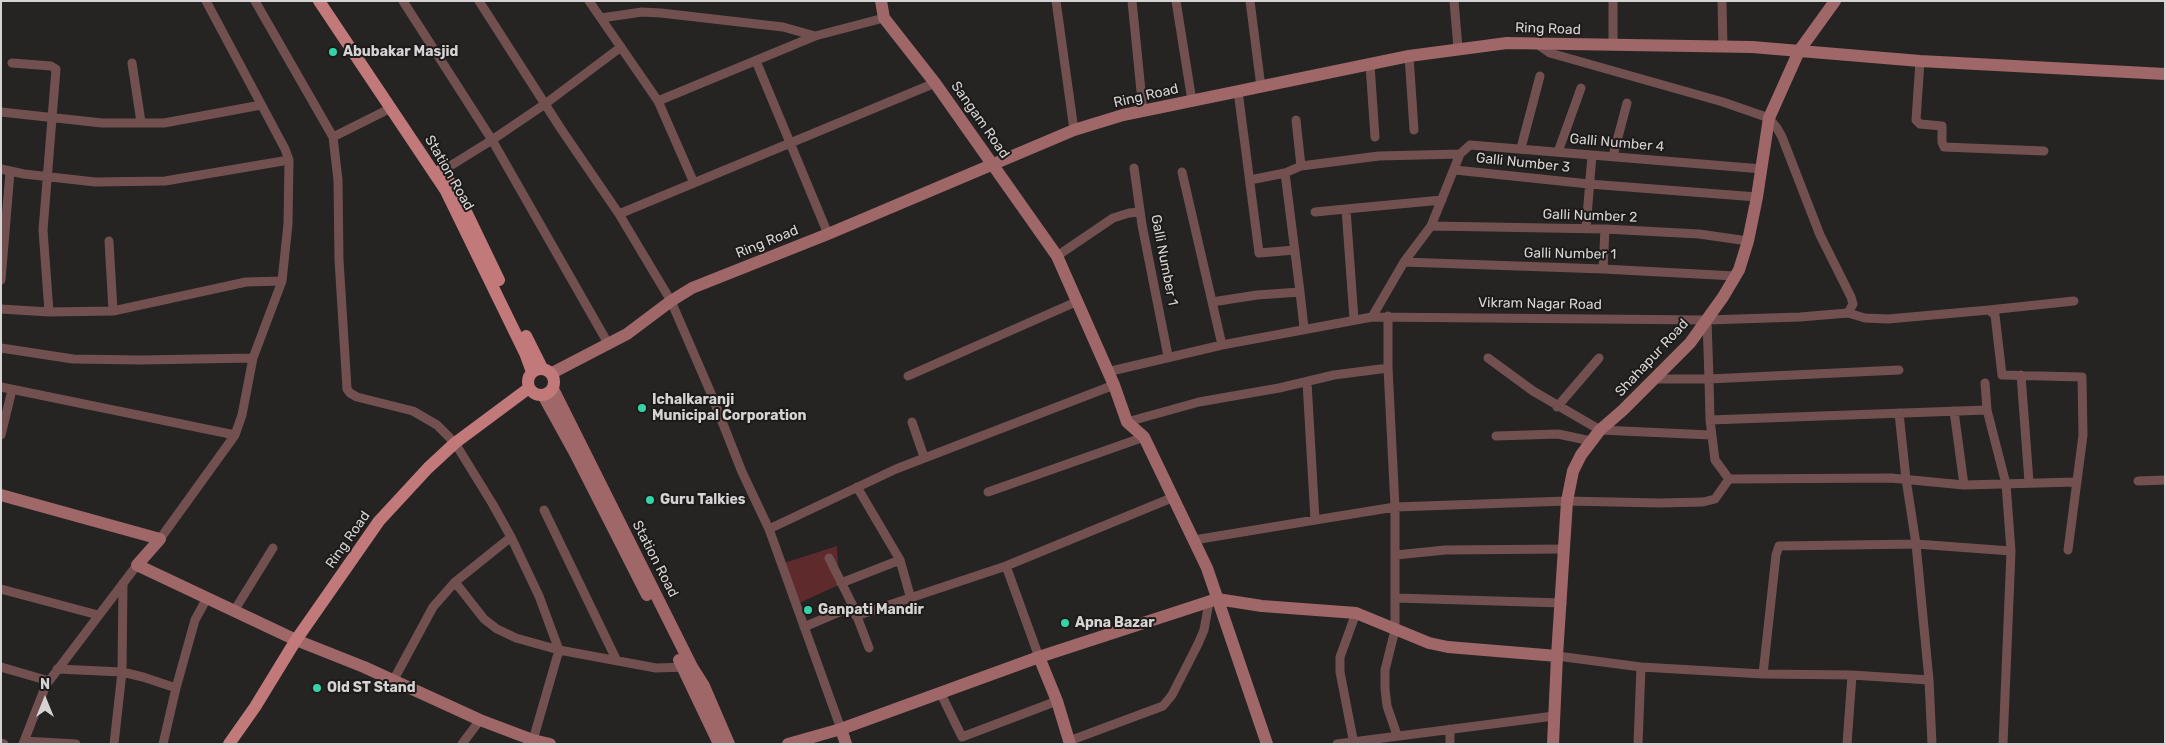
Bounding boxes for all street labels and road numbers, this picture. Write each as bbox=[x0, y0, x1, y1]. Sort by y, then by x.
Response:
street label: Ring Road bbox=[1515, 19, 1581, 39]
street label: Sangam Road bbox=[947, 78, 1013, 162]
street label: Ring Road bbox=[1112, 80, 1180, 112]
street label: Galli Number 4 bbox=[1569, 130, 1665, 156]
street label: Station Road bbox=[421, 132, 477, 214]
street label: Galli Number 3 bbox=[1475, 150, 1571, 176]
street label: Galli Number 2 bbox=[1542, 206, 1638, 226]
street label: Galli Number 1 bbox=[1147, 213, 1181, 307]
street label: Ring Road bbox=[733, 222, 801, 262]
street label: Galli Number 1 bbox=[1524, 245, 1616, 263]
street label: Vikram Nagar Road bbox=[1478, 295, 1602, 313]
street label: Shahapur Road bbox=[1612, 316, 1692, 400]
street label: Ring Road bbox=[322, 508, 374, 572]
street label: Station Road bbox=[628, 518, 682, 600]

